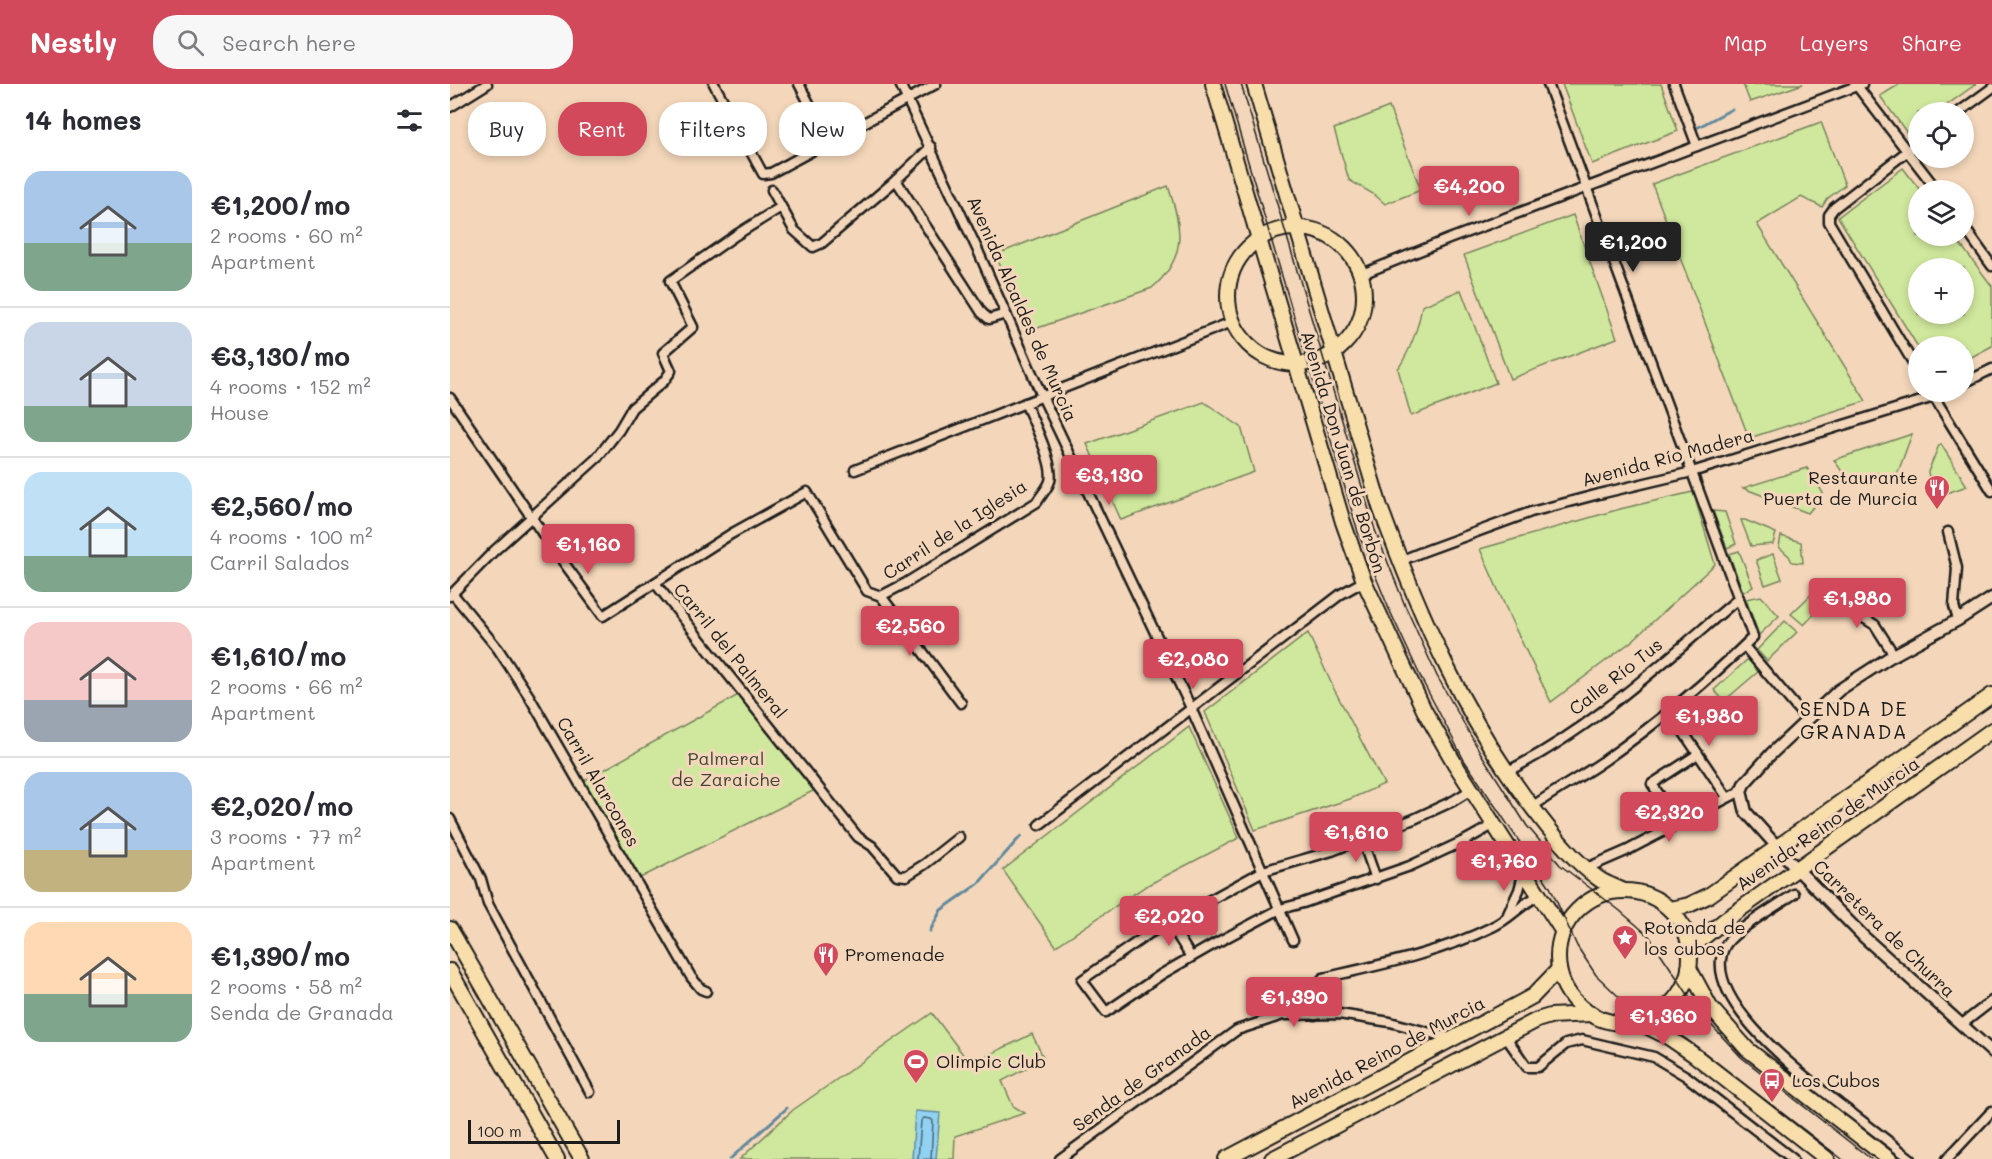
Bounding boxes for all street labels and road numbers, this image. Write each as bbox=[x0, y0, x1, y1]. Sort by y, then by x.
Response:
street label: Avenida Alcaldes de Murcia bbox=[962, 192, 1084, 425]
street label: Avenida Don Juan de Borbón bbox=[1296, 328, 1392, 576]
street label: Avenida Río Madera bbox=[1579, 423, 1756, 492]
street label: Carril de la Iglesia bbox=[878, 474, 1031, 585]
street label: Carril del Palmeral bbox=[669, 578, 793, 723]
street label: Calle Río Tus bbox=[1564, 632, 1667, 720]
street label: Carril Alarcones bbox=[552, 712, 646, 851]
street label: Avenida Reino de Murcia bbox=[1731, 751, 1924, 896]
street label: Carretera de Churra bbox=[1808, 854, 1961, 1002]
street label: Avenida Reino de Murcia bbox=[1284, 990, 1489, 1114]
street label: Senda de Granada bbox=[1067, 1020, 1215, 1136]

